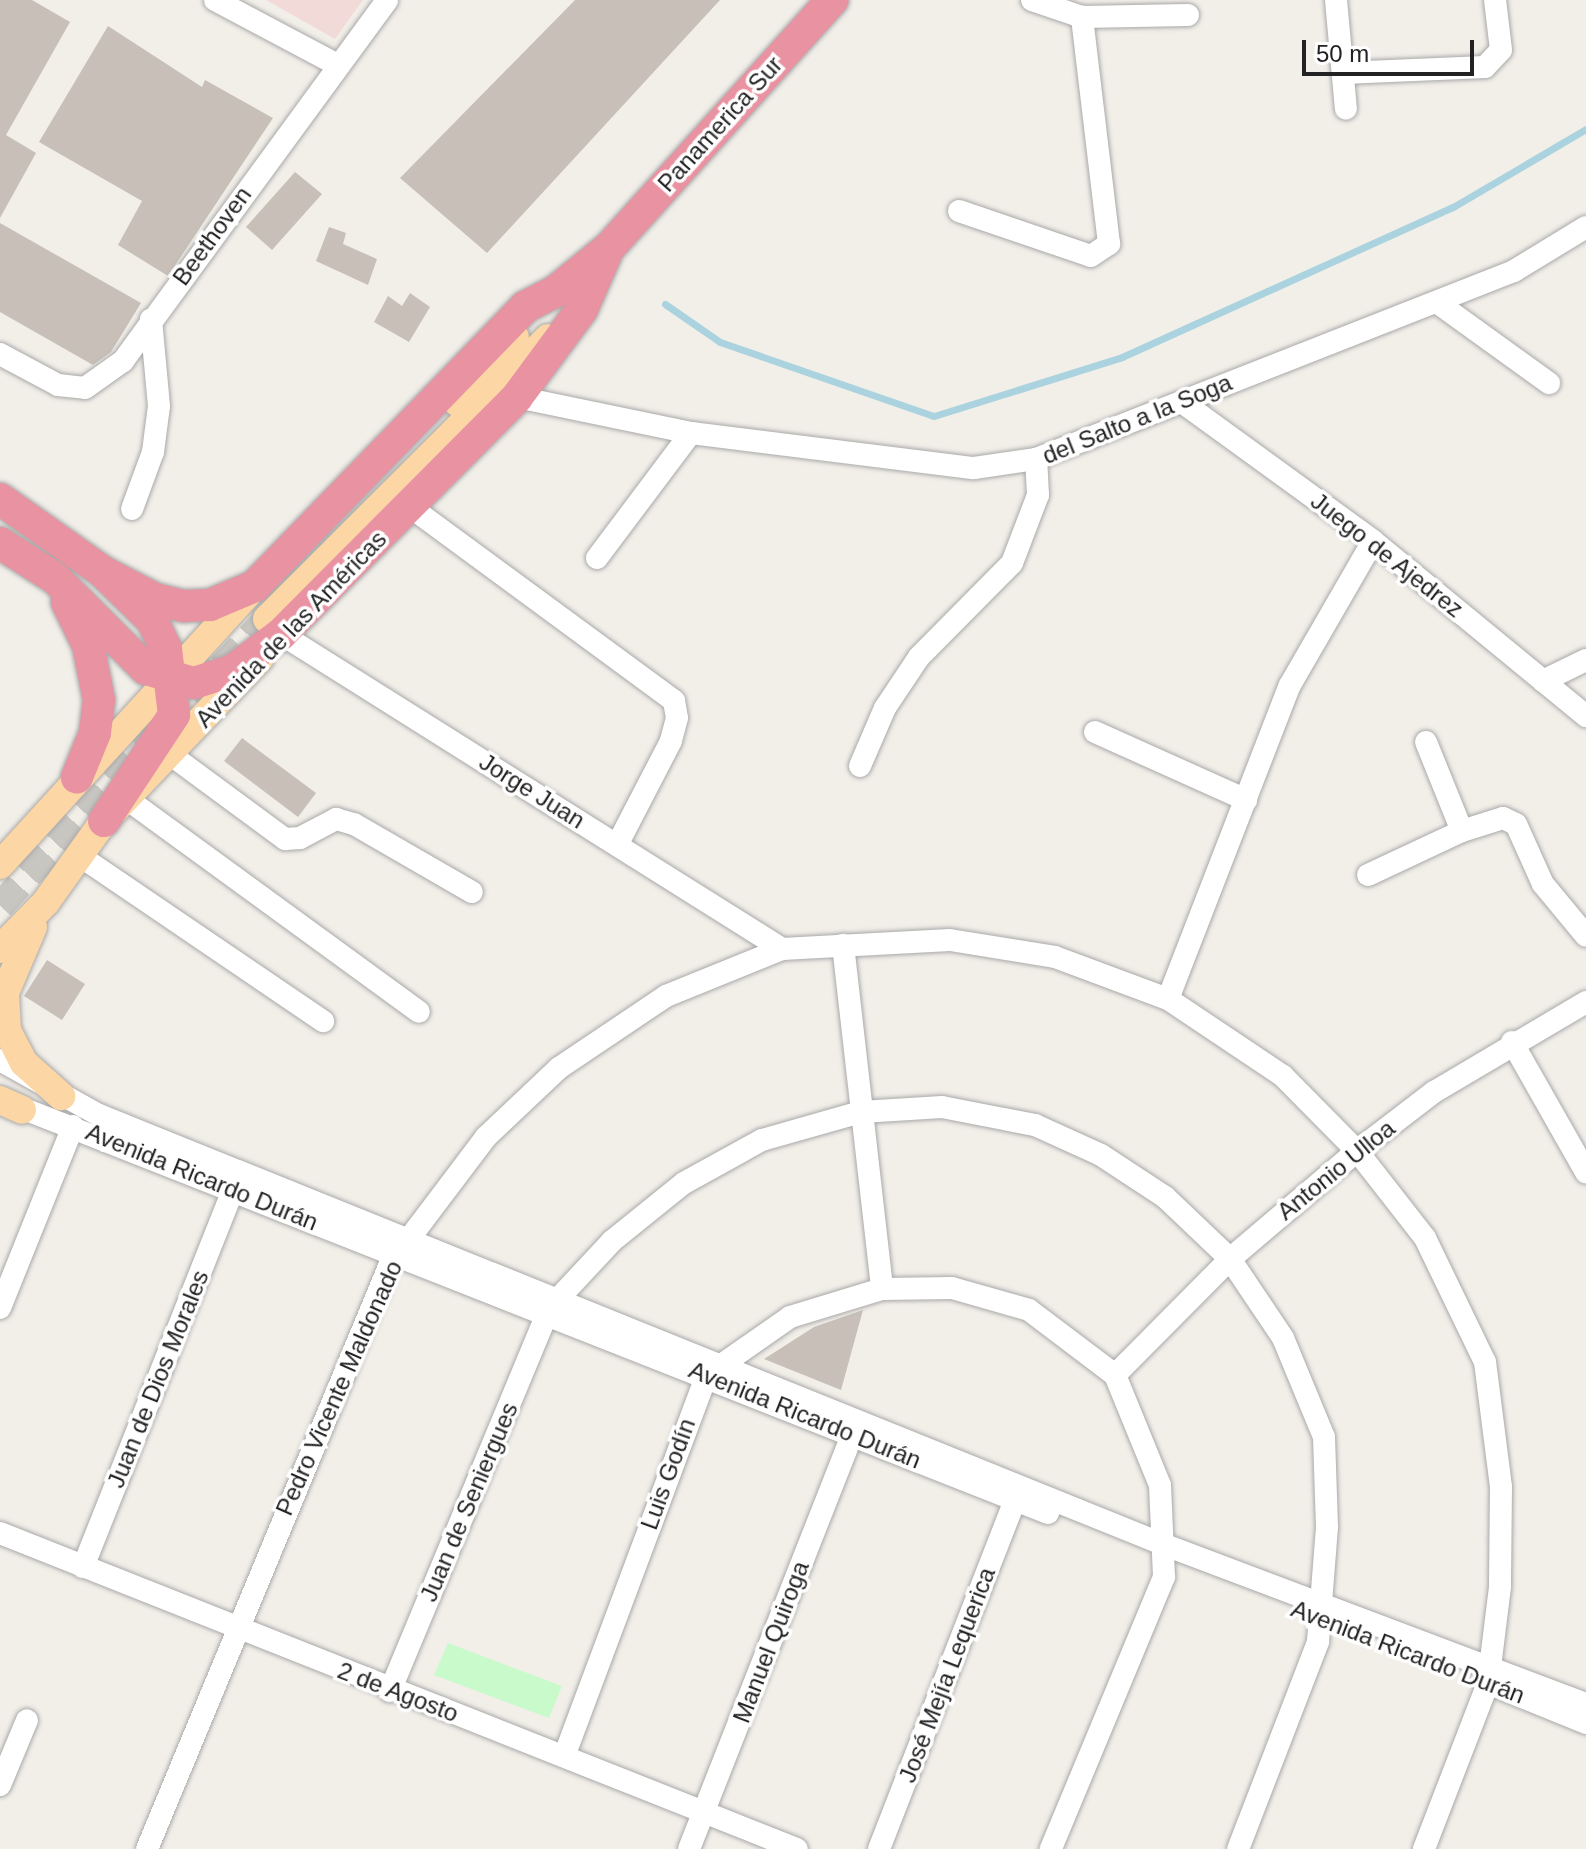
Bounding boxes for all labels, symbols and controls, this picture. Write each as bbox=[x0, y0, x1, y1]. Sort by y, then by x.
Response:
scale bar bbox=[1306, 24, 1478, 74]
text: 50 m bbox=[1316, 40, 1369, 67]
street label: Panamerica Sur bbox=[652, 50, 788, 198]
street label: Beethoven bbox=[167, 181, 257, 291]
street label: del Salto a la Soga bbox=[1038, 368, 1236, 470]
street label: Juego de Ajedrez bbox=[1305, 486, 1469, 624]
street label: Avenida de las Américas bbox=[189, 524, 393, 734]
street label: Jorge Juan bbox=[474, 747, 590, 835]
street label: Antonio Ulloa bbox=[1271, 1114, 1401, 1226]
street label: Avenida Ricardo Durán bbox=[82, 1117, 322, 1237]
street label: Pedro Vicente Maldonado bbox=[270, 1256, 408, 1520]
street label: Juan de Dios Morales bbox=[101, 1266, 215, 1492]
street label: Avenida Ricardo Durán bbox=[685, 1355, 925, 1475]
street label: Juan de Seniergues bbox=[414, 1398, 524, 1606]
street label: Luis Godín bbox=[635, 1415, 701, 1533]
street label: Manuel Quiroga bbox=[727, 1557, 815, 1727]
street label: José Mejía Lequerica bbox=[893, 1563, 1001, 1787]
street label: Avenida Ricardo Durán bbox=[1287, 1594, 1529, 1710]
street label: 2 de Agosto bbox=[333, 1656, 463, 1728]

